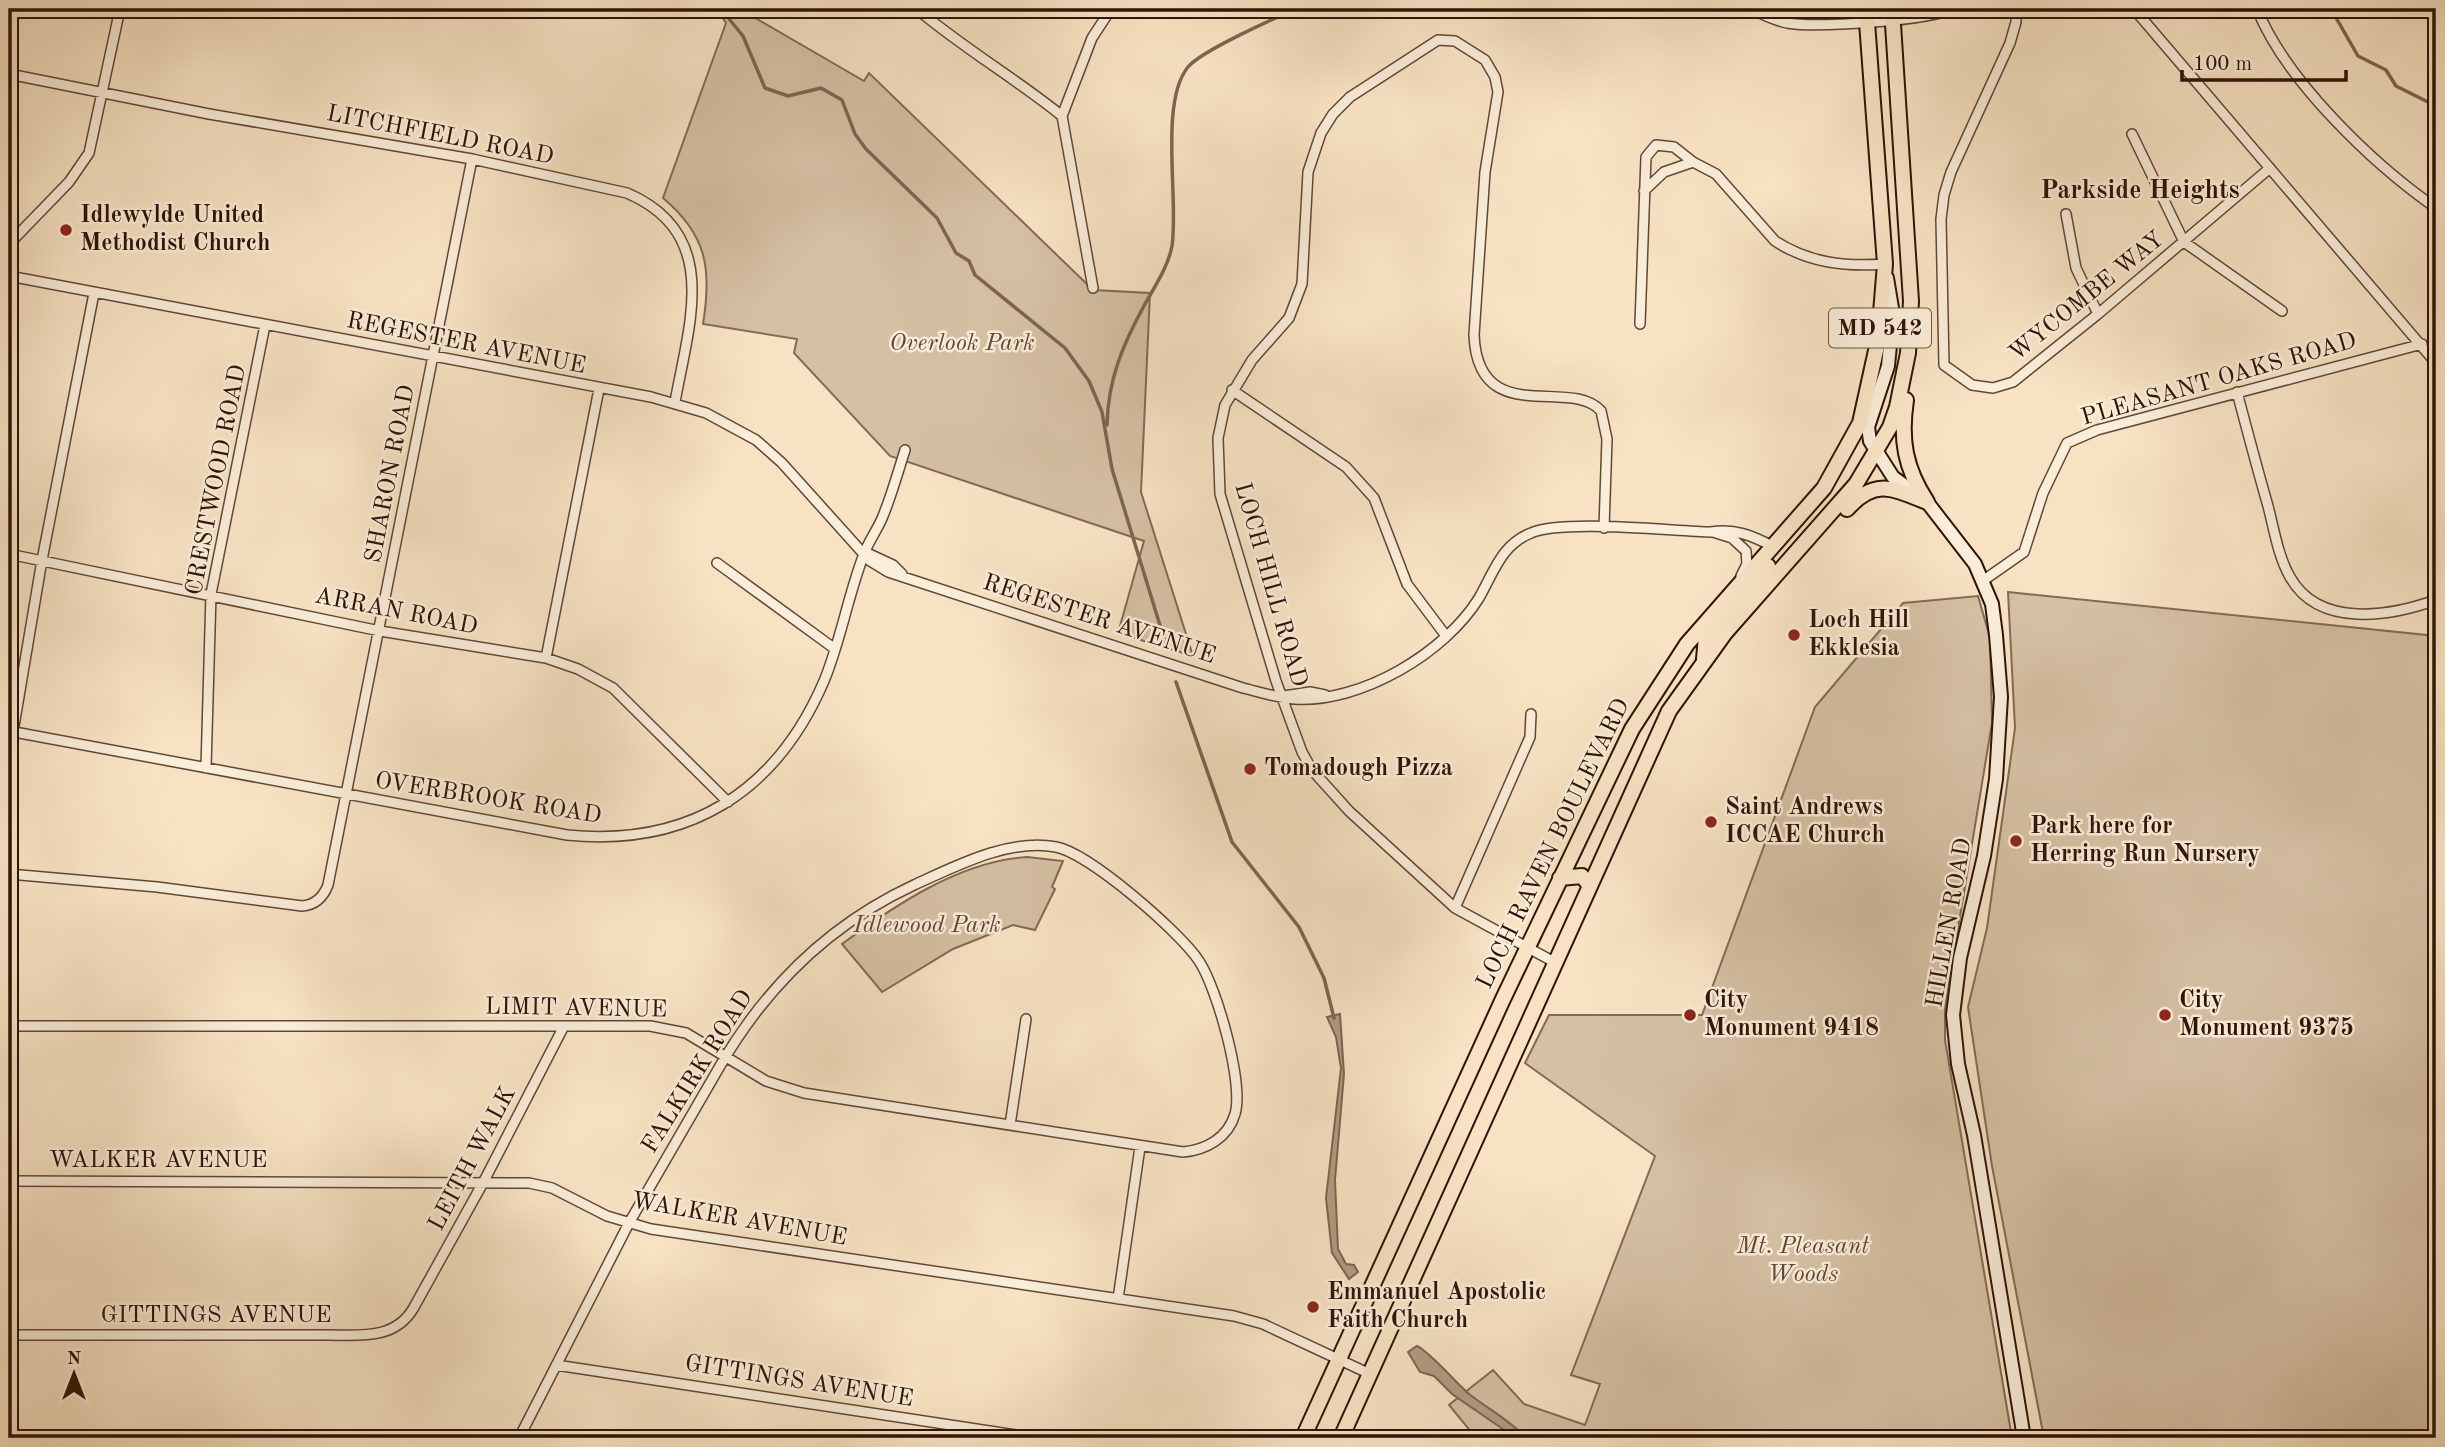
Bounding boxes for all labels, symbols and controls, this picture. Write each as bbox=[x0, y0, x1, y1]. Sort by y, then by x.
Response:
scale bar bbox=[2182, 38, 2347, 82]
text: 100 m bbox=[2193, 54, 2252, 75]
street label: LITCHFIELD ROAD bbox=[324, 102, 556, 170]
district label: Parkside Heights bbox=[2040, 178, 2240, 204]
place label: Idlewylde United Methodist Church bbox=[80, 204, 270, 256]
marker: Idlewylde United Methodist Church bbox=[58, 222, 74, 238]
street label: WYCOMBE WAY bbox=[2005, 228, 2169, 366]
road number: MD 542 bbox=[1829, 308, 1931, 348]
street label: REGESTER AVENUE bbox=[344, 309, 588, 379]
street label: PLEASANT OAKS ROAD bbox=[2079, 329, 2359, 431]
park label: Overlook Park bbox=[889, 332, 1035, 356]
street label: CRESTWOOD ROAD bbox=[183, 363, 251, 597]
street label: SHARON ROAD bbox=[362, 383, 420, 565]
street label: LOCH HILL ROAD bbox=[1229, 480, 1311, 690]
street label: REGESTER AVENUE bbox=[980, 571, 1218, 669]
street label: ARRAN ROAD bbox=[312, 584, 480, 640]
place label: Loch Hill Ekklesia bbox=[1808, 609, 1909, 661]
marker: Loch Hill Ekklesia bbox=[1786, 627, 1802, 643]
street label: LOCH RAVEN BOULEVARD bbox=[1473, 695, 1635, 993]
place label: Tomadough Pizza bbox=[1264, 757, 1453, 781]
marker: Tomadough Pizza bbox=[1242, 761, 1258, 777]
street label: OVERBROOK ROAD bbox=[373, 769, 603, 829]
place label: Saint Andrews ICCAE Church bbox=[1725, 796, 1885, 848]
marker: Saint Andrews ICCAE Church bbox=[1703, 814, 1719, 830]
place label: Park here for Herring Run Nursery bbox=[2030, 815, 2260, 867]
marker: Park here for Herring Run Nursery bbox=[2008, 833, 2024, 849]
street label: HILLEN ROAD bbox=[1923, 836, 1977, 1010]
park label: Idlewood Park bbox=[852, 914, 1001, 938]
street label: FALKIRK ROAD bbox=[638, 986, 758, 1158]
place label: City Monument 9418 bbox=[1704, 989, 1879, 1041]
place label: City Monument 9375 bbox=[2179, 989, 2354, 1041]
street label: LIMIT AVENUE bbox=[485, 995, 667, 1023]
marker: City Monument 9418 bbox=[1682, 1007, 1698, 1023]
marker: City Monument 9375 bbox=[2157, 1007, 2173, 1023]
street label: LEITH WALK bbox=[425, 1083, 521, 1235]
street label: WALKER AVENUE bbox=[49, 1149, 267, 1173]
street label: WALKER AVENUE bbox=[629, 1189, 849, 1251]
park label: Mt. Pleasant Woods bbox=[1736, 1235, 1869, 1287]
place label: Emmanuel Apostolic Faith Church bbox=[1327, 1281, 1546, 1333]
marker: Emmanuel Apostolic Faith Church bbox=[1305, 1299, 1321, 1315]
street label: GITTINGS AVENUE bbox=[100, 1304, 332, 1328]
north arrow bbox=[38, 1338, 108, 1408]
text: N bbox=[67, 1350, 82, 1369]
street label: GITTINGS AVENUE bbox=[683, 1352, 915, 1412]

